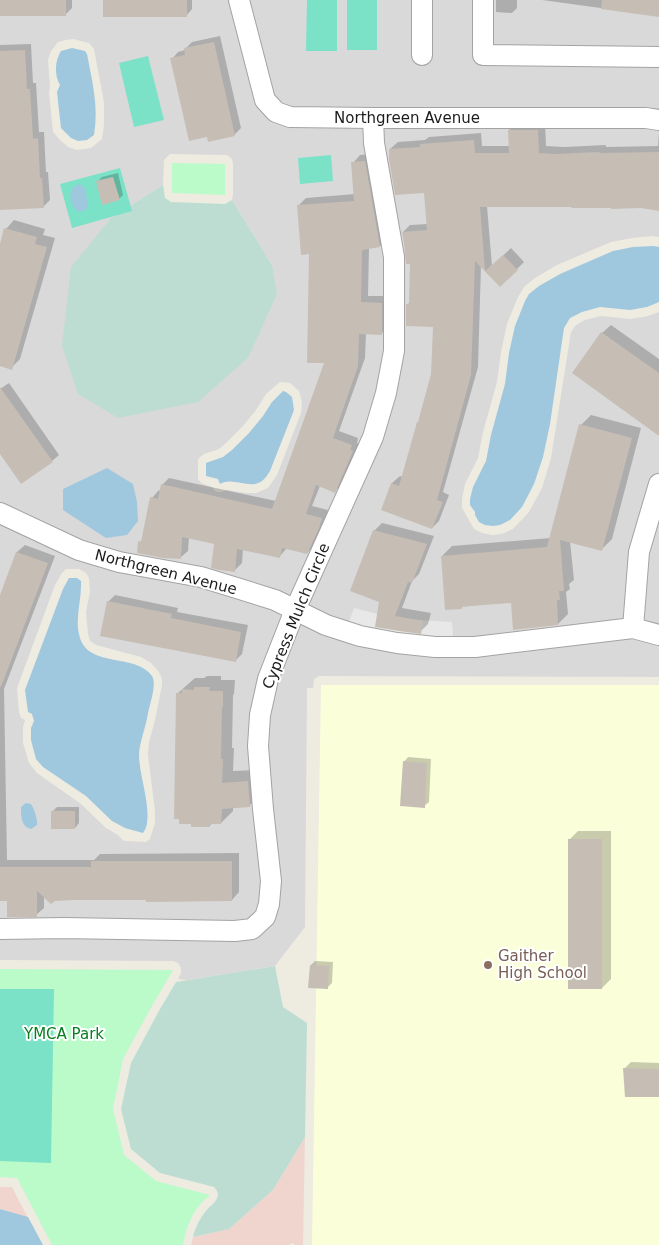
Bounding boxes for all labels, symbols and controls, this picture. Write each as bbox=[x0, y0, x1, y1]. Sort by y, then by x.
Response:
street label: Northgreen Avenue bbox=[334, 109, 480, 127]
street label: Cypress Mulch Circle bbox=[259, 540, 333, 692]
street label: Northgreen Avenue bbox=[93, 546, 239, 598]
place label: Gaither High School bbox=[498, 947, 587, 982]
marker: Gaither High School bbox=[482, 959, 494, 971]
park label: YMCA Park bbox=[23, 1025, 104, 1043]

